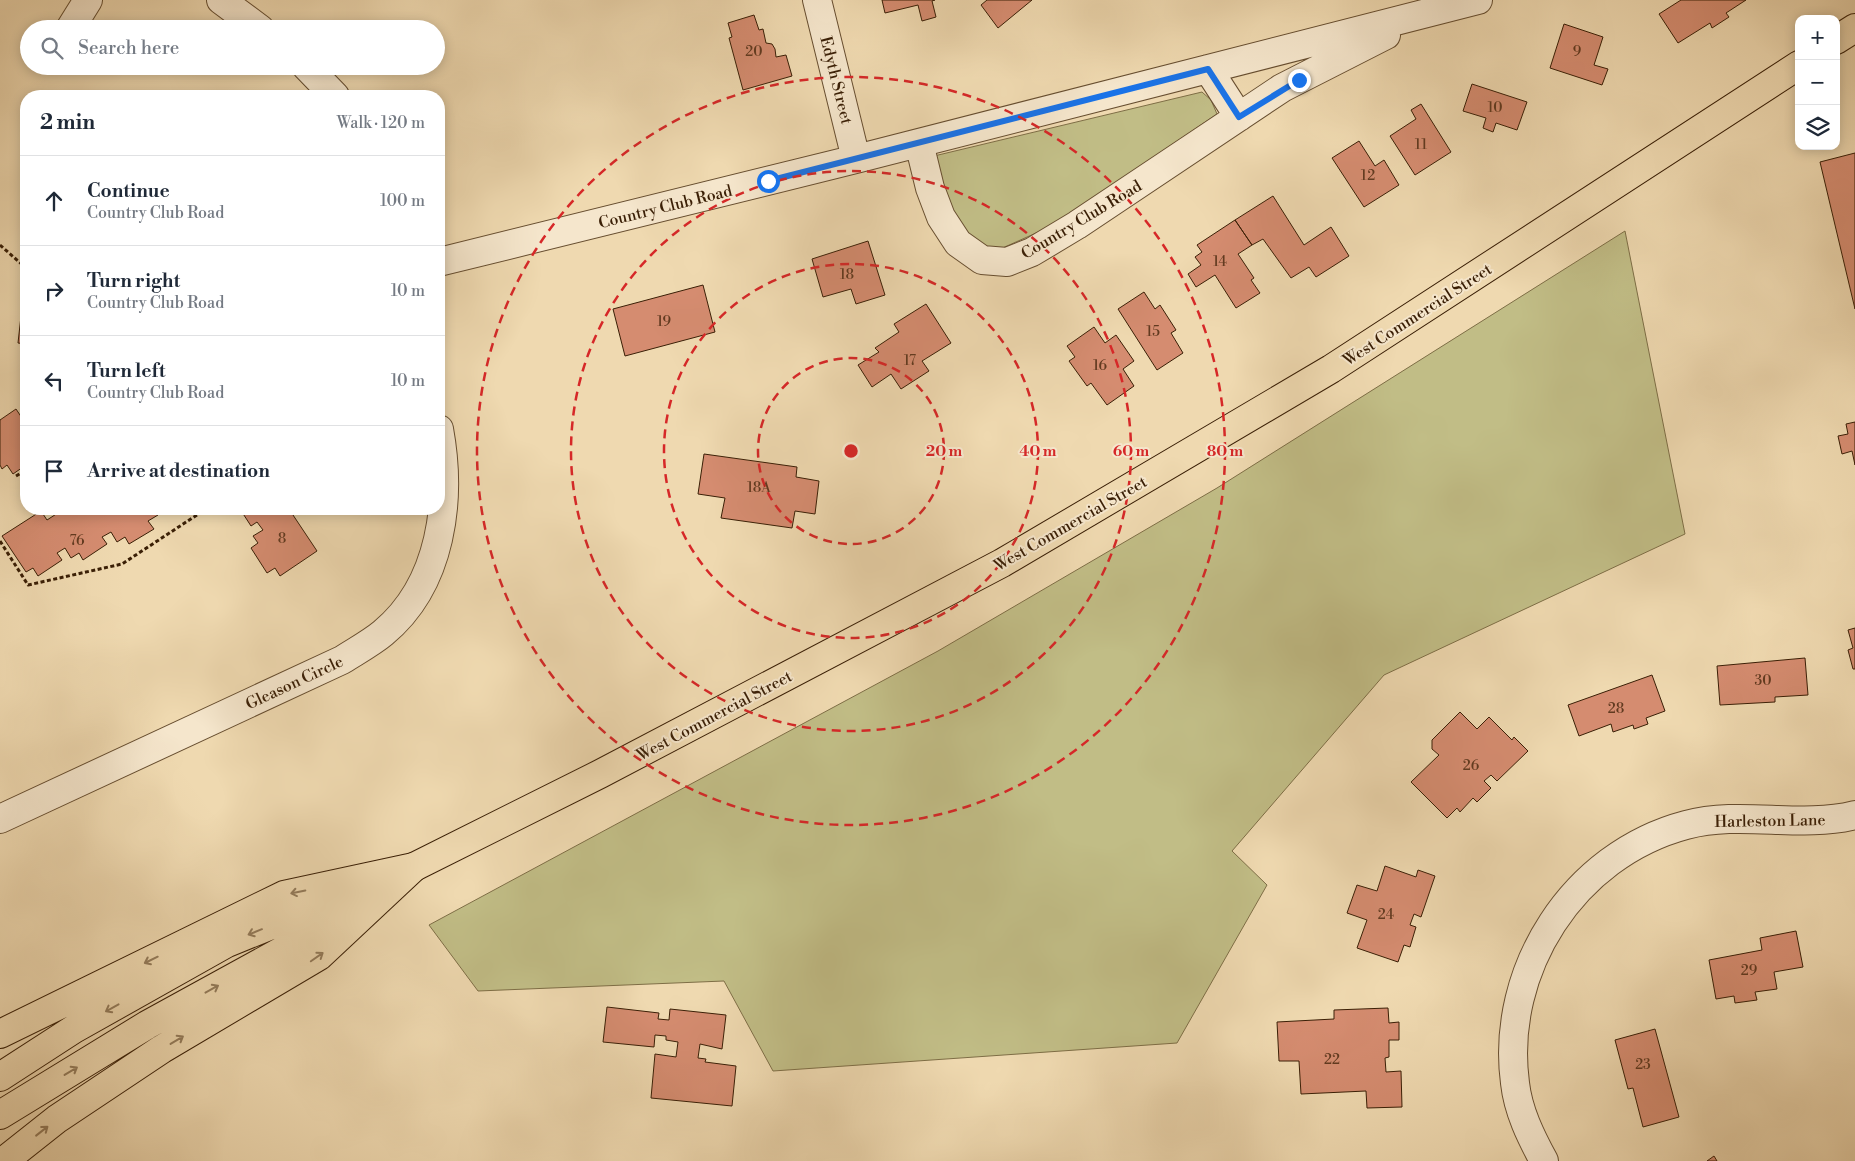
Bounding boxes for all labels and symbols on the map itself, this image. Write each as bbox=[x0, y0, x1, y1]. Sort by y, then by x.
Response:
street label: Edyth Street bbox=[815, 34, 857, 127]
house number: 20 bbox=[745, 43, 763, 61]
house number: 9 bbox=[1573, 43, 1581, 61]
route end bbox=[1288, 69, 1311, 92]
house number: 10 bbox=[1488, 99, 1502, 117]
house number: 11 bbox=[1415, 136, 1427, 154]
house number: 12 bbox=[1361, 167, 1375, 185]
route start bbox=[757, 170, 780, 193]
street label: Country Club Road bbox=[1018, 176, 1145, 264]
street label: Country Club Road bbox=[596, 181, 734, 233]
house number: 14 bbox=[1213, 253, 1227, 271]
street label: West Commercial Street bbox=[1339, 259, 1496, 371]
house number: 18 bbox=[840, 266, 854, 284]
house number: 19 bbox=[657, 313, 671, 331]
house number: 15 bbox=[1146, 323, 1160, 341]
house number: 17 bbox=[904, 352, 916, 370]
house number: 16 bbox=[1093, 357, 1108, 375]
centre of rings bbox=[842, 442, 860, 460]
text: 20 m bbox=[926, 442, 963, 461]
text: 40 m bbox=[1019, 442, 1057, 461]
text: 60 m bbox=[1113, 442, 1150, 461]
text: 80 m bbox=[1207, 442, 1244, 461]
street label: West Commercial Street bbox=[990, 472, 1151, 576]
house number: 18A bbox=[747, 479, 771, 497]
house number: 8 bbox=[278, 530, 286, 548]
house number: 76 bbox=[69, 532, 85, 550]
street label: Gleason Circle bbox=[242, 652, 346, 714]
street label: West Commercial Street bbox=[632, 666, 796, 766]
house number: 30 bbox=[1754, 672, 1772, 690]
house number: 28 bbox=[1608, 700, 1624, 718]
house number: 26 bbox=[1463, 757, 1480, 775]
street label: Harleston Lane bbox=[1714, 810, 1826, 832]
one-way arrow bbox=[290, 888, 306, 897]
house number: 24 bbox=[1378, 906, 1394, 924]
one-way arrow bbox=[248, 927, 263, 937]
one-way arrow bbox=[310, 952, 324, 962]
one-way arrow bbox=[144, 956, 159, 965]
house number: 29 bbox=[1741, 962, 1757, 980]
one-way arrow bbox=[204, 984, 219, 994]
one-way arrow bbox=[105, 1004, 120, 1013]
one-way arrow bbox=[170, 1035, 184, 1045]
house number: 22 bbox=[1324, 1051, 1340, 1069]
house number: 23 bbox=[1635, 1056, 1651, 1074]
one-way arrow bbox=[64, 1065, 78, 1075]
one-way arrow bbox=[36, 1125, 49, 1136]

